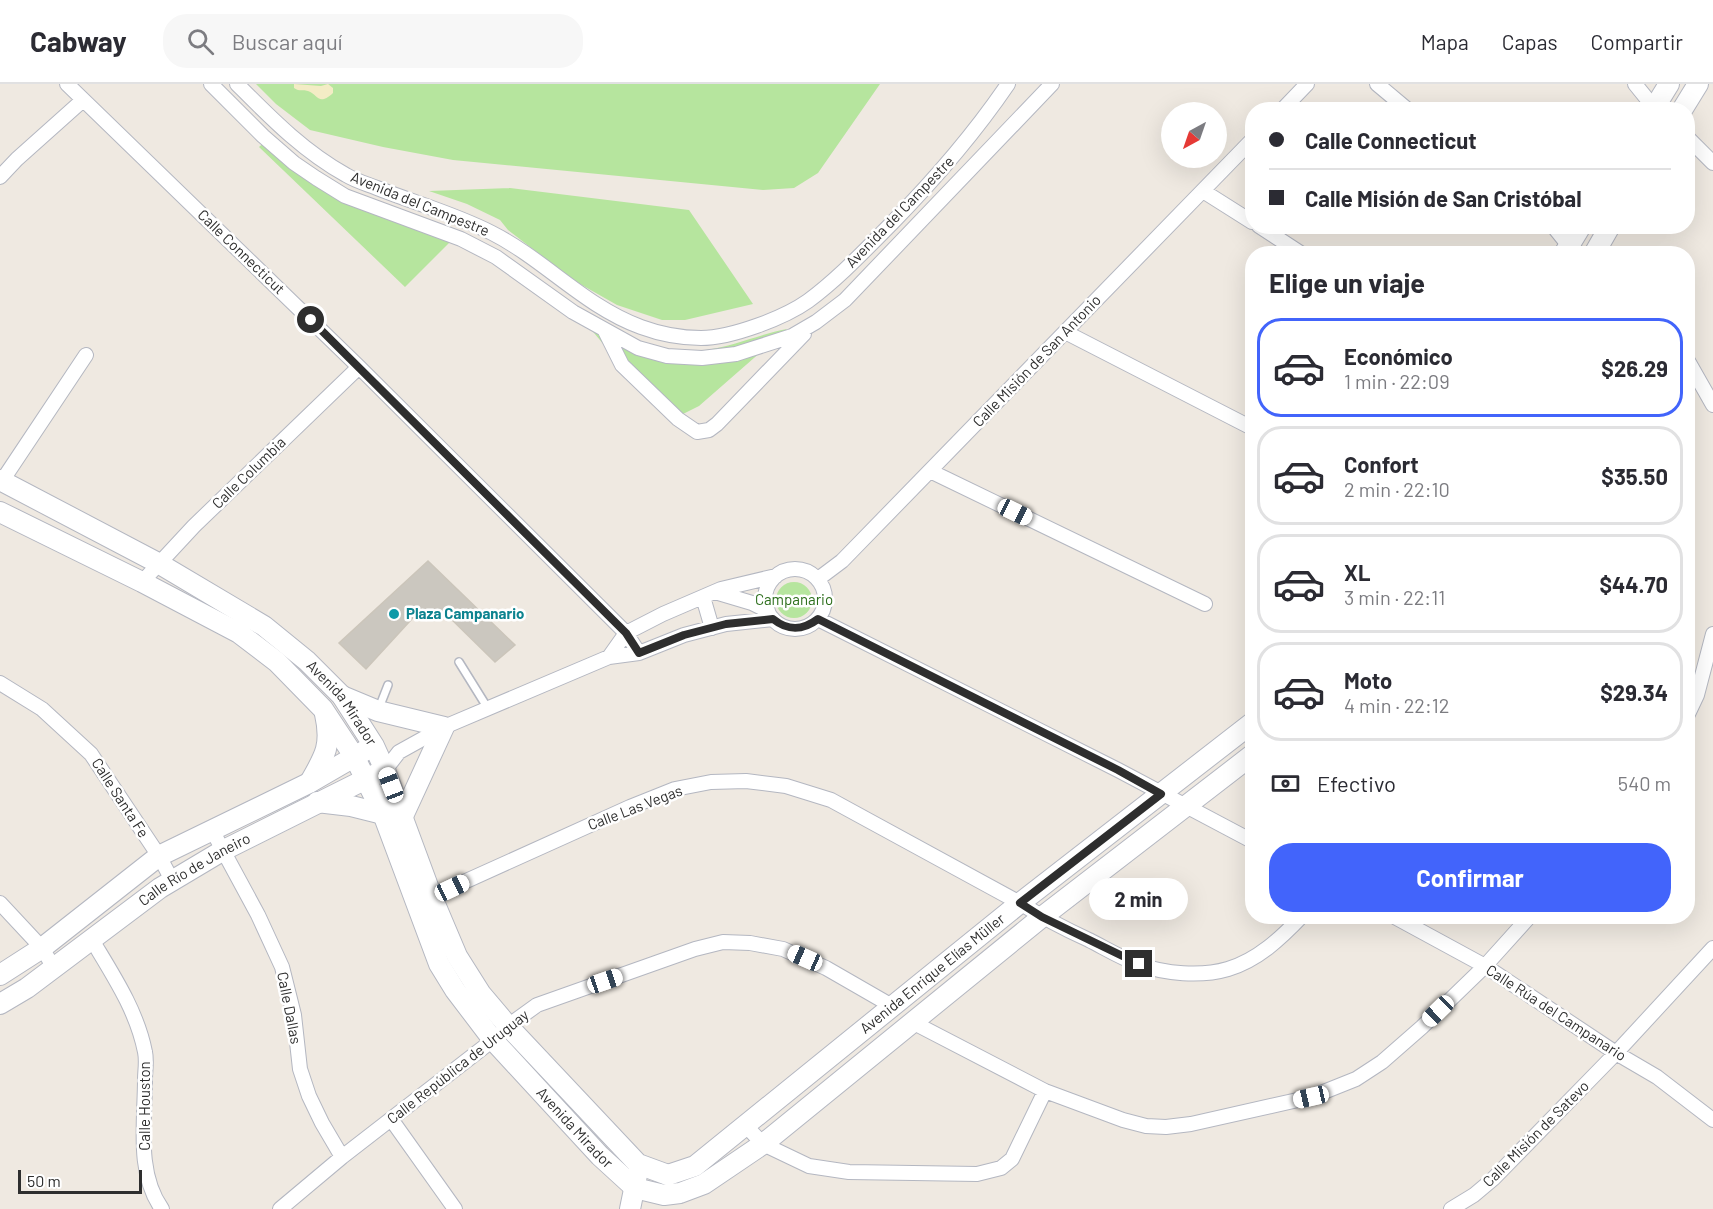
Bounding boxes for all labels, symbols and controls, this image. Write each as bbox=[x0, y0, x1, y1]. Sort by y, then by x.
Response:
search box bbox=[163, 14, 583, 68]
text: Cabway bbox=[30, 24, 127, 58]
icon: search bbox=[184, 25, 217, 58]
text: Buscar aquí bbox=[232, 28, 342, 54]
text: Mapa bbox=[1421, 29, 1469, 54]
text: Capas bbox=[1502, 29, 1558, 54]
text: Compartir bbox=[1591, 29, 1683, 54]
north arrow bbox=[1161, 102, 1227, 168]
map controls bbox=[1161, 102, 1227, 168]
text: Calle Connecticut bbox=[1305, 127, 1477, 153]
street label: Avenida del Campestre bbox=[841, 152, 957, 271]
street label: Avenida del Campestre bbox=[348, 167, 492, 239]
text: Calle Misión de San Cristóbal bbox=[1305, 185, 1582, 211]
street label: Calle Connecticut bbox=[194, 205, 289, 297]
text: Elige un viaje bbox=[1269, 266, 1425, 298]
street label: Calle Misión de San Antonio bbox=[968, 291, 1104, 430]
route start bbox=[297, 306, 324, 333]
icon: car bbox=[1272, 341, 1326, 395]
text: Económico bbox=[1344, 343, 1453, 369]
text: $26.29 bbox=[1601, 355, 1668, 381]
text: 1 min · 22:09 bbox=[1344, 369, 1450, 393]
street label: Calle Columbia bbox=[208, 433, 289, 512]
icon: car bbox=[1272, 449, 1326, 503]
text: Confort bbox=[1344, 451, 1419, 477]
text: $35.50 bbox=[1601, 463, 1668, 489]
text: 2 min · 22:10 bbox=[1344, 477, 1450, 501]
car bbox=[995, 496, 1035, 528]
icon: car bbox=[1272, 557, 1326, 611]
text: XL bbox=[1344, 559, 1370, 585]
text: $44.70 bbox=[1599, 571, 1668, 597]
text: 3 min · 22:11 bbox=[1344, 585, 1445, 609]
park label: Campanario bbox=[755, 590, 833, 608]
place label: Plaza Campanario bbox=[406, 604, 524, 622]
marker: Plaza Campanario bbox=[387, 607, 401, 621]
street label: Avenida Mirador bbox=[303, 656, 382, 749]
icon: car bbox=[1272, 665, 1326, 719]
text: Moto bbox=[1344, 667, 1392, 693]
text: $29.34 bbox=[1600, 679, 1668, 705]
text: 4 min · 22:12 bbox=[1344, 693, 1450, 717]
street label: Calle Santa Fe bbox=[88, 754, 153, 841]
car bbox=[376, 765, 406, 805]
icon: cash bbox=[1269, 767, 1302, 800]
text: Efectivo bbox=[1317, 770, 1396, 796]
text: 540 m bbox=[1618, 771, 1671, 795]
street label: Calle Las Vegas bbox=[585, 781, 685, 833]
street label: Calle Río de Janeiro bbox=[135, 828, 253, 909]
button: Confirmar bbox=[1269, 843, 1671, 912]
car bbox=[432, 872, 472, 904]
callout: 2 min bbox=[1090, 877, 1188, 919]
text: 2 min bbox=[1115, 887, 1162, 911]
street label: Avenida Enrique Elías Müller bbox=[856, 909, 1008, 1037]
car bbox=[785, 942, 825, 974]
route end bbox=[1125, 950, 1152, 977]
street label: Calle Rúa del Campanario bbox=[1483, 960, 1630, 1064]
car bbox=[585, 967, 625, 995]
street label: Calle Dallas bbox=[274, 970, 306, 1045]
car bbox=[1419, 992, 1457, 1030]
street label: Calle República de Uruguay bbox=[383, 1005, 532, 1127]
street label: Calle Houston bbox=[135, 1061, 153, 1151]
street label: Calle Misión de Satevo bbox=[1478, 1076, 1592, 1190]
street label: Avenida Mirador bbox=[533, 1083, 618, 1172]
car bbox=[1291, 1084, 1331, 1110]
scale bar bbox=[18, 1167, 142, 1194]
text: 50 m bbox=[27, 1171, 61, 1190]

